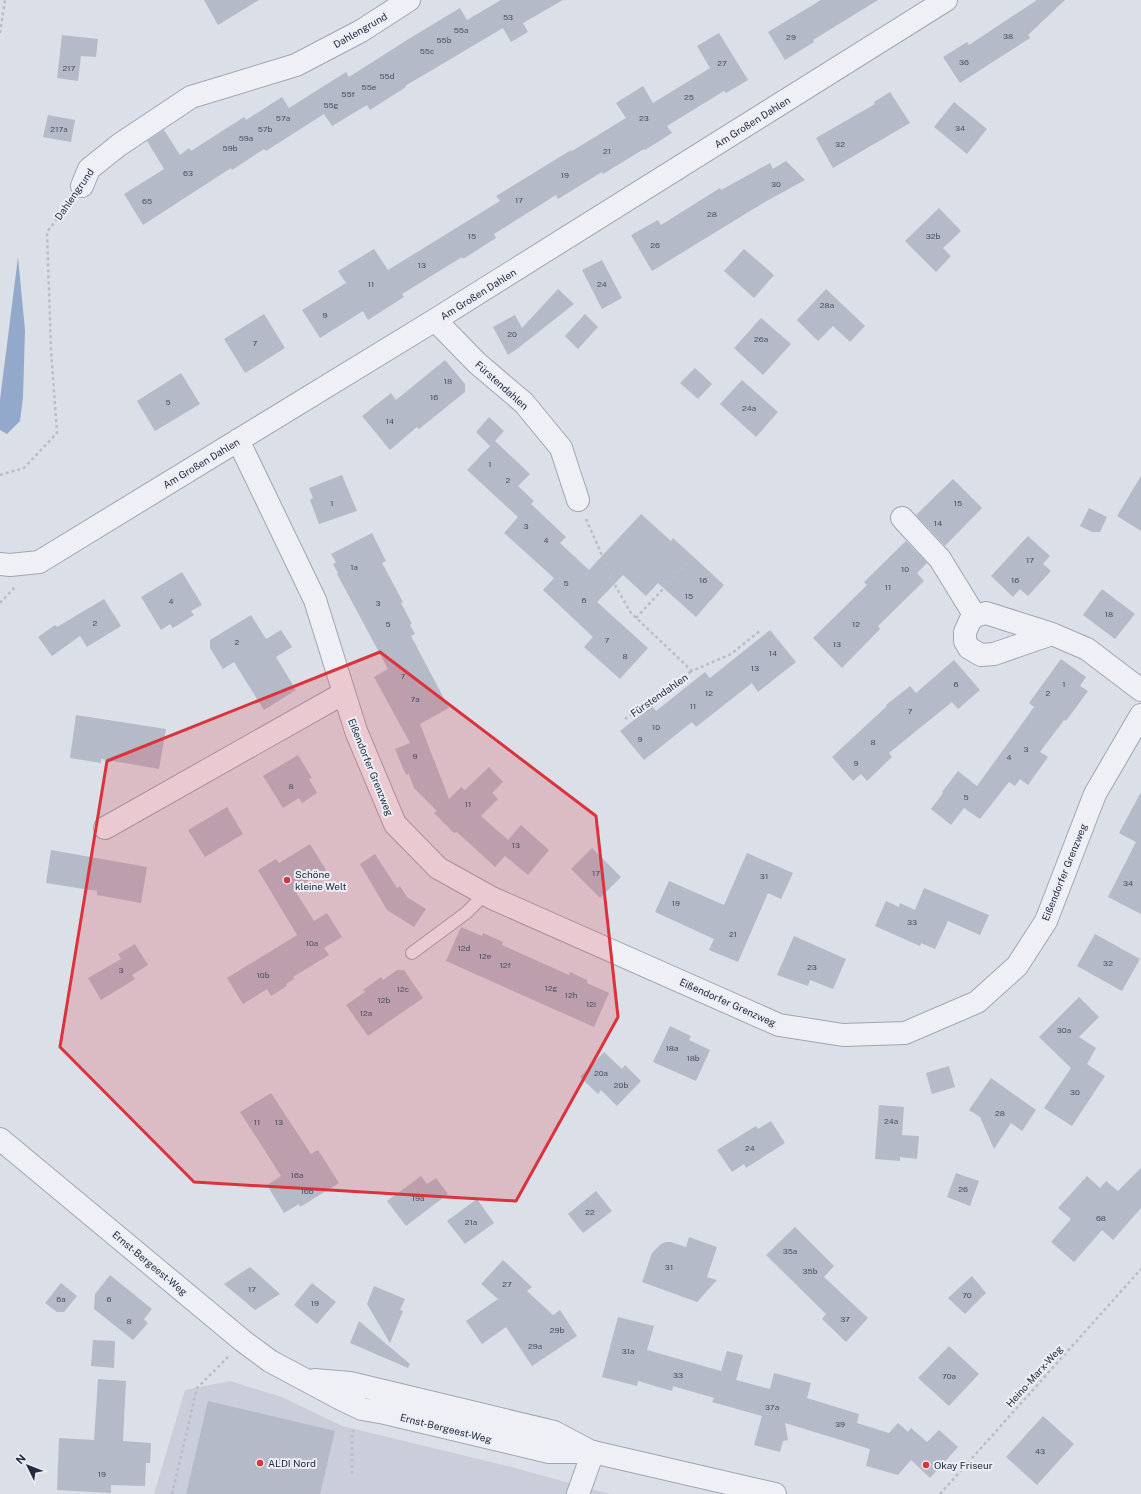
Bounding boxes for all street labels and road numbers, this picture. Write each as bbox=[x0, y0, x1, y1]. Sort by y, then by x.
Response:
street label: Dahlengrund bbox=[331, 10, 389, 50]
street label: Am Großen Dahlen bbox=[712, 94, 792, 150]
street label: Dahlengrund bbox=[52, 166, 96, 222]
street label: Am Großen Dahlen bbox=[438, 266, 518, 322]
street label: Fürstendahlen bbox=[473, 358, 531, 412]
street label: Am Großen Dahlen bbox=[161, 435, 242, 491]
street label: Fürstendahlen bbox=[628, 671, 690, 719]
street label: Eißendorfer Grenzweg bbox=[346, 716, 396, 818]
street label: Eißendorfer Grenzweg bbox=[1039, 821, 1089, 923]
street label: Eißendorfer Grenzweg bbox=[678, 975, 778, 1029]
street label: Ernst-Bergeest-Weg bbox=[110, 1228, 190, 1298]
street label: Heino-Marx-Weg bbox=[1003, 1343, 1065, 1409]
street label: Ernst-Bergeest-Weg bbox=[399, 1411, 493, 1445]

